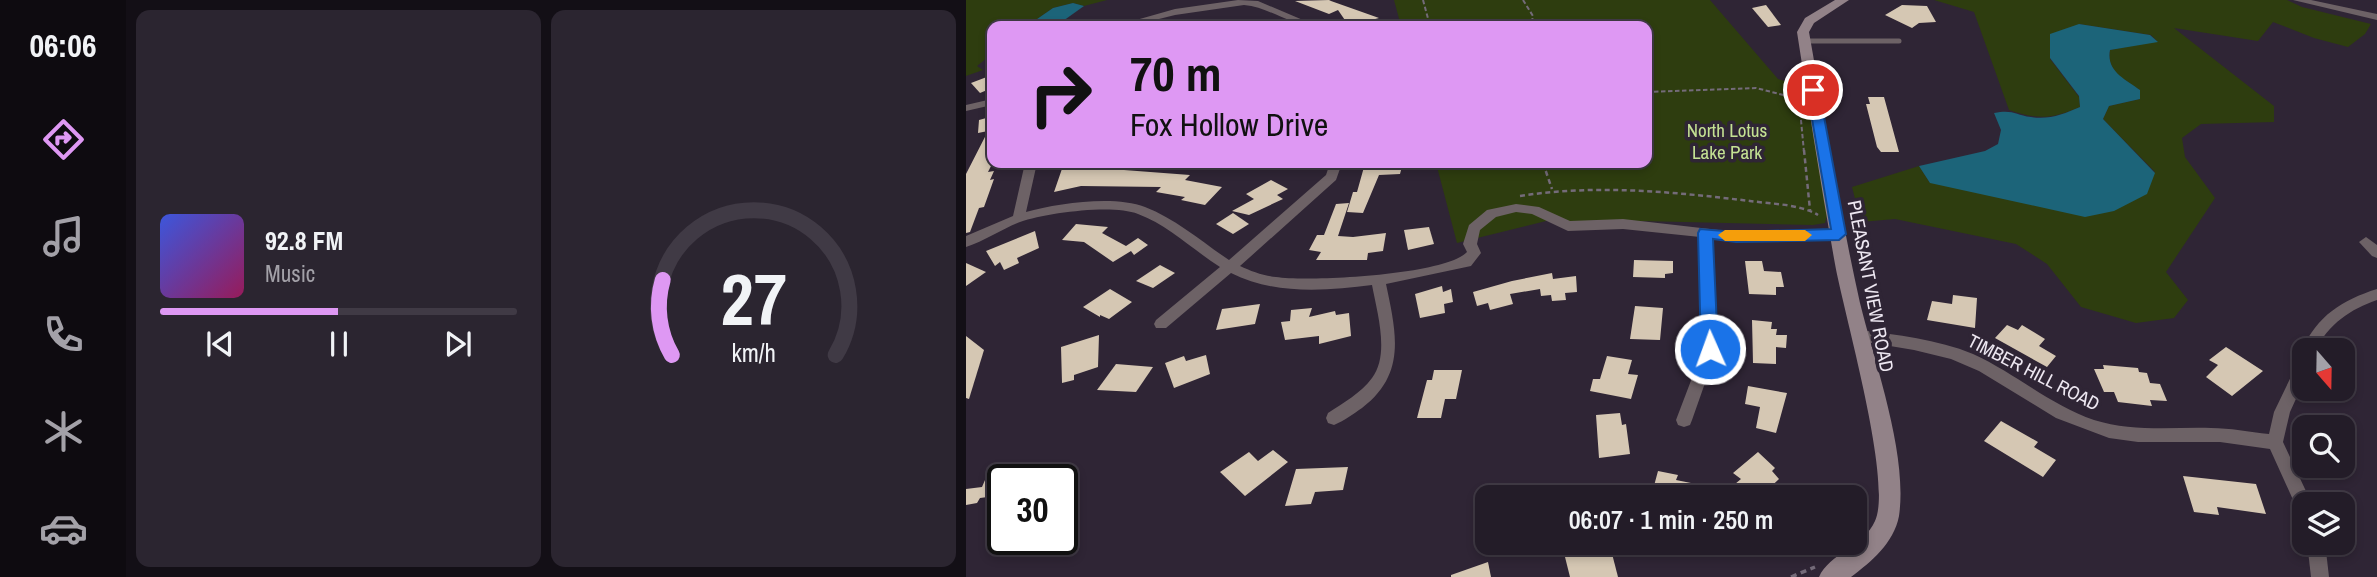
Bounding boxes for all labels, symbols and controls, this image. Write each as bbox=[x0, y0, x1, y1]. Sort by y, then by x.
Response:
text: 06:06 bbox=[29, 24, 97, 67]
text: 70 m bbox=[1130, 40, 1222, 106]
icon: right bbox=[1015, 49, 1106, 140]
pin bbox=[1783, 60, 1843, 120]
icon: arrive bbox=[1794, 71, 1832, 109]
text: Fox Hollow Drive bbox=[1130, 103, 1328, 146]
icon: directions bbox=[39, 115, 88, 164]
park label: North Lotus Lake Park bbox=[1687, 117, 1767, 165]
street label: PLEASANT VIEW ROAD bbox=[1842, 198, 1900, 374]
icon: music bbox=[39, 212, 88, 261]
text: 92.8 FM bbox=[265, 223, 343, 258]
text: 27 bbox=[720, 250, 787, 348]
text: Music bbox=[265, 258, 315, 289]
icon: phone bbox=[39, 310, 88, 359]
position arrow bbox=[1673, 312, 1747, 386]
icon: previous bbox=[201, 325, 239, 363]
icon: pause bbox=[320, 325, 358, 363]
icon: next bbox=[439, 325, 477, 363]
street label: TIMBER HILL ROAD bbox=[1964, 328, 2104, 416]
text: km/h bbox=[731, 335, 776, 369]
north arrow bbox=[2292, 338, 2356, 401]
map controls bbox=[2292, 338, 2355, 555]
icon: climate bbox=[39, 407, 88, 456]
button: search bbox=[2292, 415, 2355, 478]
speed limit sign: 30 bbox=[987, 464, 1078, 555]
button: layers bbox=[2292, 492, 2355, 555]
text: 06:07 · 1 min · 250 m bbox=[1569, 502, 1773, 537]
icon: car bbox=[39, 504, 88, 553]

